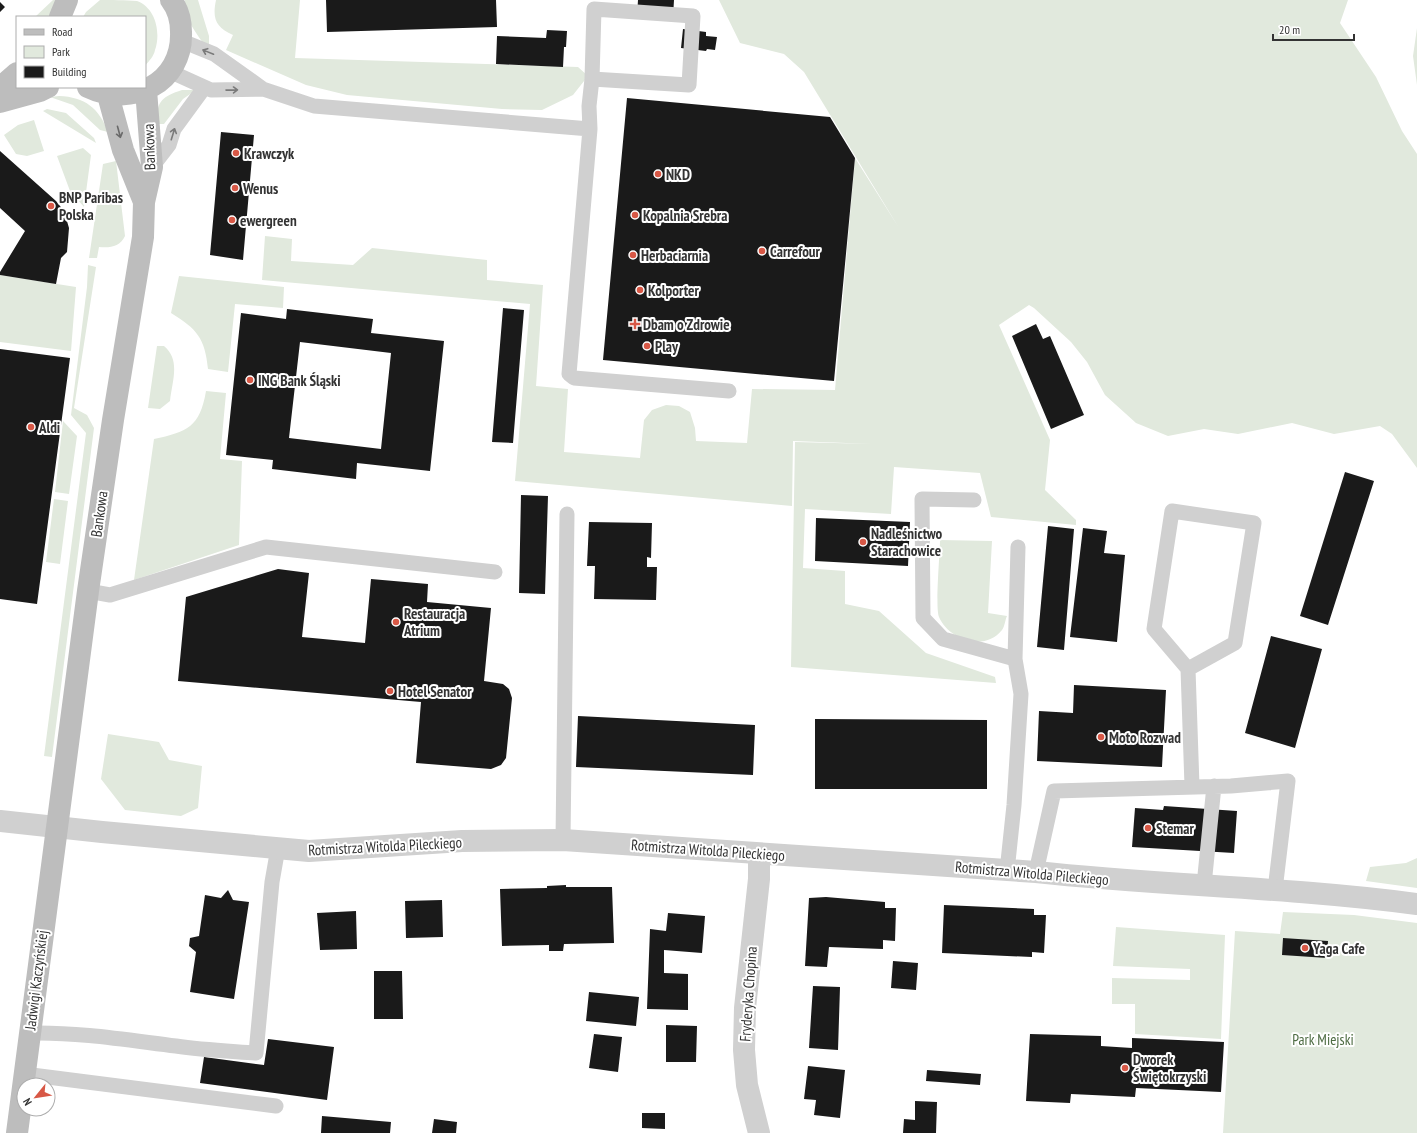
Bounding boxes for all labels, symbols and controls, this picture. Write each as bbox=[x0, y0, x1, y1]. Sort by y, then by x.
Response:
legend bbox=[16, 16, 146, 88]
scale bar bbox=[1273, 16, 1354, 42]
text: 20 m bbox=[1279, 22, 1300, 37]
text: Road bbox=[52, 24, 72, 39]
text: Park bbox=[52, 44, 70, 59]
one-way arrow bbox=[202, 47, 214, 55]
text: Building bbox=[52, 64, 87, 79]
one-way arrow bbox=[225, 86, 238, 93]
street label: Bankowa bbox=[139, 123, 159, 171]
one-way arrow bbox=[115, 126, 123, 139]
one-way arrow bbox=[170, 128, 177, 141]
place label: Krawczyk bbox=[244, 144, 295, 163]
marker: Krawczyk bbox=[231, 148, 241, 158]
place label: NKD bbox=[666, 165, 690, 184]
marker: NKD bbox=[653, 169, 663, 179]
place label: Wenus bbox=[242, 179, 278, 198]
marker: Wenus bbox=[230, 183, 240, 193]
place label: BNP Paribas Polska bbox=[59, 188, 123, 224]
marker: BNP Paribas Polska bbox=[46, 201, 56, 211]
place label: Kopalnia Srebra bbox=[643, 206, 727, 225]
marker: Kopalnia Srebra bbox=[630, 210, 640, 220]
place label: ewergreen bbox=[240, 211, 297, 230]
marker: ewergreen bbox=[227, 215, 237, 225]
place label: Carrefour bbox=[770, 242, 821, 261]
place label: Herbaciarnia bbox=[641, 246, 708, 265]
marker: Carrefour bbox=[757, 246, 767, 256]
marker: Herbaciarnia bbox=[628, 250, 638, 260]
place label: Kolporter bbox=[648, 281, 699, 300]
marker: Kolporter bbox=[635, 285, 645, 295]
place label: Dbam o Zdrowie bbox=[643, 315, 730, 334]
marker: Dbam o Zdrowie bbox=[630, 319, 640, 329]
place label: Play bbox=[655, 337, 679, 356]
marker: Play bbox=[642, 341, 652, 351]
place label: ING Bank Śląski bbox=[258, 371, 341, 390]
marker: ING Bank Śląski bbox=[245, 375, 255, 385]
place label: Aldi bbox=[38, 418, 60, 437]
marker: Aldi bbox=[26, 422, 36, 432]
street label: Bankowa bbox=[86, 490, 112, 538]
place label: Nadleśnictwo Starachowice bbox=[871, 524, 943, 560]
marker: Nadleśnictwo Starachowice bbox=[858, 537, 868, 547]
place label: Restauracja Atrium bbox=[403, 604, 465, 640]
marker: Restauracja Atrium bbox=[391, 617, 401, 627]
place label: Hotel Senator bbox=[398, 682, 472, 701]
marker: Hotel Senator bbox=[385, 686, 395, 696]
place label: Moto Rozwad bbox=[1109, 728, 1181, 747]
marker: Moto Rozwad bbox=[1096, 732, 1106, 742]
place label: Stemar bbox=[1156, 819, 1195, 838]
marker: Stemar bbox=[1143, 823, 1153, 833]
street label: Rotmistrza Witolda Pileckiego bbox=[308, 832, 462, 860]
street label: Rotmistrza Witolda Pileckiego bbox=[631, 835, 785, 865]
street label: Rotmistrza Witolda Pileckiego bbox=[955, 857, 1109, 889]
street label: Jadwigi Kaczyńskiej bbox=[20, 929, 52, 1032]
place label: Yaga Cafe bbox=[1312, 939, 1365, 958]
marker: Yaga Cafe bbox=[1300, 943, 1310, 953]
street label: Fryderyka Chopina bbox=[735, 946, 761, 1042]
park label: Park Miejski bbox=[1292, 1030, 1354, 1049]
place label: Dworek Świętokrzyski bbox=[1133, 1050, 1206, 1086]
marker: Dworek Świętokrzyski bbox=[1120, 1063, 1130, 1073]
north arrow bbox=[16, 1077, 56, 1117]
text: N bbox=[20, 1096, 35, 1108]

